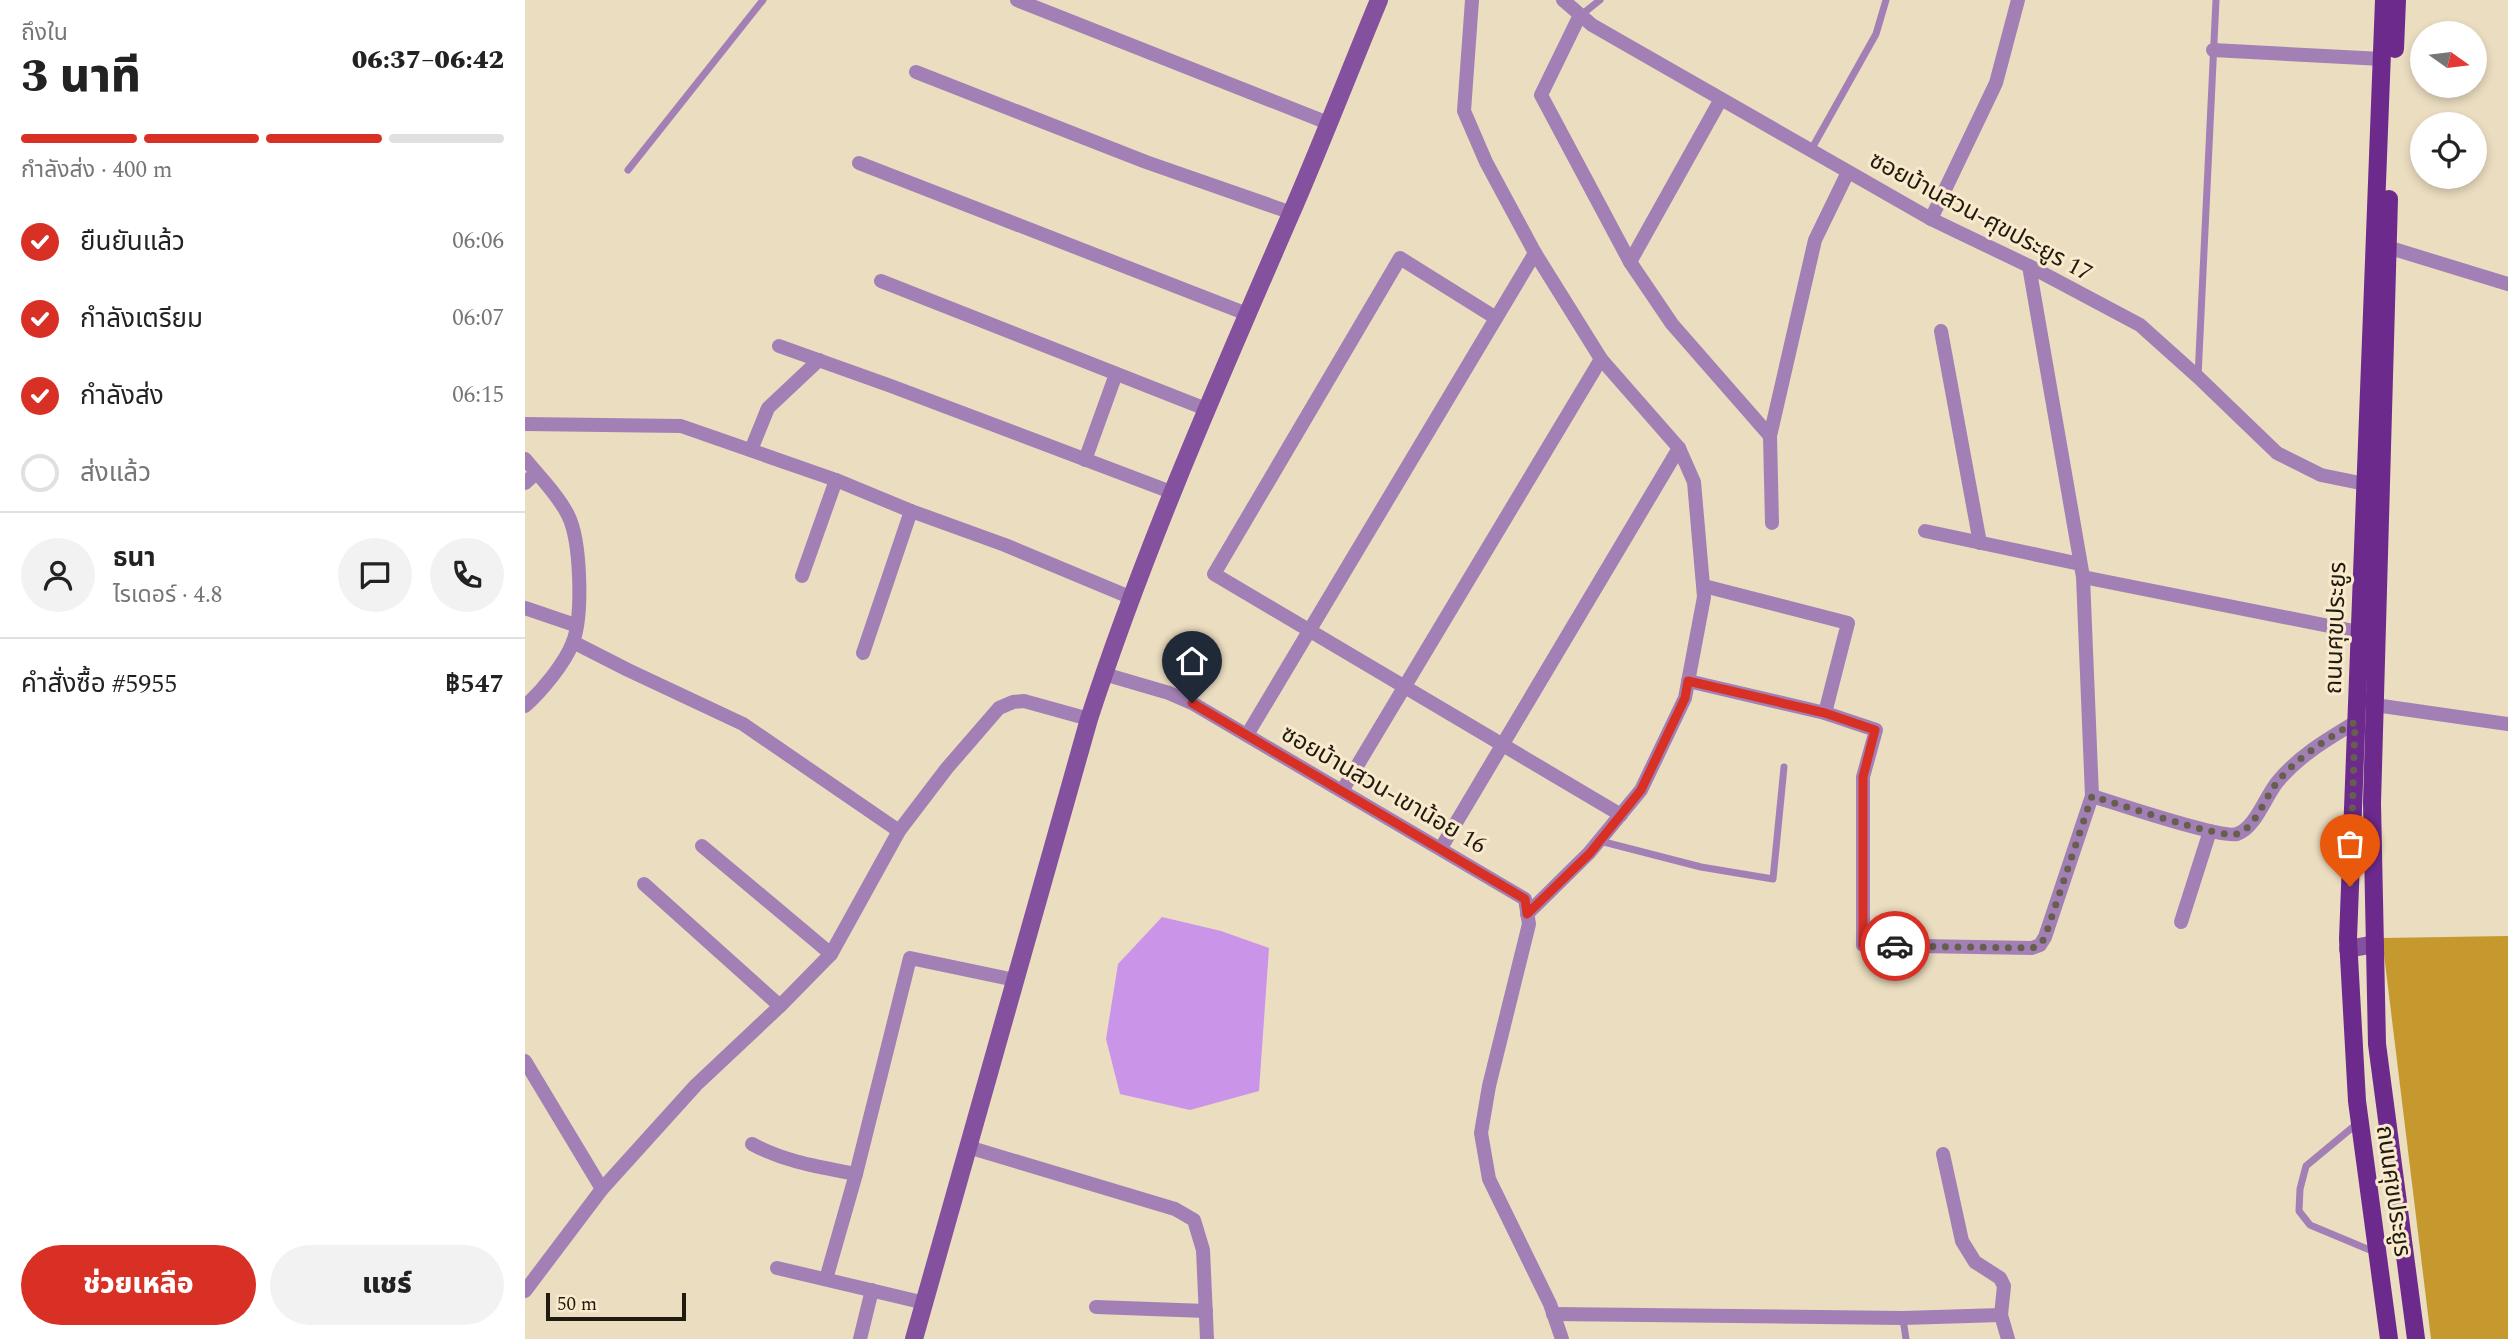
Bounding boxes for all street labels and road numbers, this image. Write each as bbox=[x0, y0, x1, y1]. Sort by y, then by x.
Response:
street label: ซอยบ้านสวน-ศุขประยูร 17 bbox=[1863, 143, 2099, 291]
street label: ถนนศุขประยูร bbox=[2316, 561, 2356, 695]
street label: ซอยบ้านสวน-เขาน้อย 16 bbox=[1274, 716, 1493, 863]
street label: ถนนศุขประยูร bbox=[2366, 1123, 2420, 1259]

